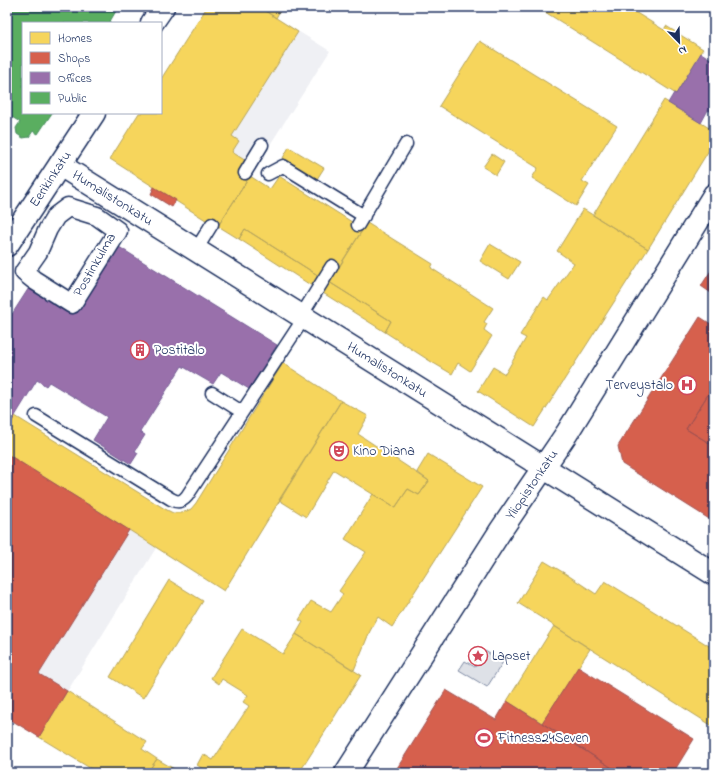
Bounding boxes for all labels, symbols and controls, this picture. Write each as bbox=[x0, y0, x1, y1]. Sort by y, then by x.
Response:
legend bbox=[22, 22, 162, 114]
north arrow bbox=[659, 22, 699, 62]
text: Homes bbox=[58, 30, 92, 48]
text: N bbox=[676, 41, 689, 59]
text: Shops bbox=[58, 50, 90, 68]
text: Offices bbox=[58, 70, 92, 88]
text: Public bbox=[58, 90, 87, 108]
street label: Eerikinkatu bbox=[24, 147, 77, 211]
street label: Humalistonkatu bbox=[68, 165, 157, 231]
street label: Postinkulma bbox=[68, 229, 122, 301]
street label: Humalistonkatu bbox=[343, 336, 432, 403]
building icon: Postitalo bbox=[129, 339, 151, 361]
place label: Postitalo bbox=[154, 340, 205, 361]
hospital icon: Terveystalo bbox=[676, 374, 698, 396]
place label: Terveystalo bbox=[605, 375, 673, 397]
theatre icon: Kino Diana bbox=[328, 440, 350, 462]
place label: Kino Diana bbox=[353, 441, 415, 462]
street label: Yliopistonkatu bbox=[500, 445, 563, 524]
place icon: Lapset bbox=[467, 645, 489, 667]
place label: Lapset bbox=[492, 646, 531, 667]
sports icon: Fitness24Seven bbox=[473, 727, 495, 749]
place label: Fitness24Seven bbox=[497, 728, 589, 749]

